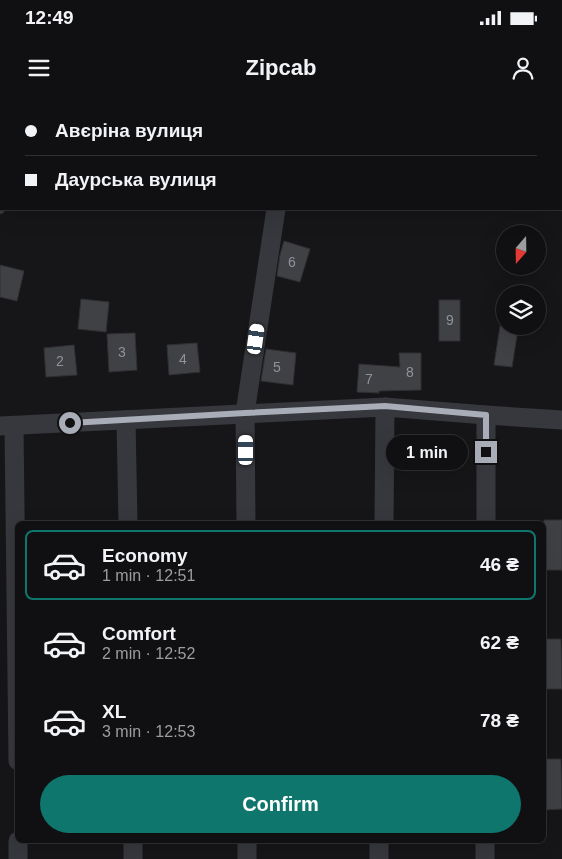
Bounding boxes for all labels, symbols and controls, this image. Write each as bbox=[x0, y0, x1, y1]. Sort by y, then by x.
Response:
text: 12:49 bbox=[25, 7, 74, 28]
icon: menu bbox=[25, 54, 53, 82]
icon: person bbox=[509, 54, 537, 82]
text: Zipcab bbox=[246, 55, 316, 80]
text: Авєріна вулиця bbox=[55, 120, 203, 141]
text: Даурська вулиця bbox=[55, 169, 217, 190]
north arrow bbox=[496, 225, 546, 275]
map controls bbox=[496, 225, 546, 335]
house number: 6 bbox=[288, 254, 296, 270]
button: layers bbox=[496, 285, 546, 335]
house number: 9 bbox=[446, 312, 454, 328]
car bbox=[246, 323, 265, 355]
house number: 3 bbox=[118, 344, 126, 360]
house number: 4 bbox=[179, 351, 187, 367]
house number: 2 bbox=[56, 353, 64, 369]
house number: 5 bbox=[273, 359, 281, 375]
house number: 8 bbox=[406, 364, 414, 380]
house number: 7 bbox=[365, 371, 373, 387]
route start bbox=[59, 412, 81, 434]
callout: 1 min bbox=[386, 434, 468, 470]
car bbox=[238, 435, 253, 465]
route end bbox=[475, 441, 497, 463]
text: 1 min bbox=[406, 444, 448, 461]
icon: car bbox=[42, 543, 87, 588]
text: Economy bbox=[102, 545, 188, 566]
text: 46 ₴ bbox=[480, 554, 519, 575]
text: 1 min · 12:51 bbox=[102, 567, 195, 584]
icon: car bbox=[42, 621, 87, 666]
text: Comfort bbox=[102, 623, 176, 644]
text: 62 ₴ bbox=[480, 632, 519, 653]
text: 2 min · 12:52 bbox=[102, 645, 195, 662]
icon: car bbox=[42, 699, 87, 744]
text: XL bbox=[102, 701, 126, 722]
text: 78 ₴ bbox=[480, 710, 519, 731]
text: 3 min · 12:53 bbox=[102, 723, 195, 740]
button: Confirm bbox=[40, 775, 521, 833]

